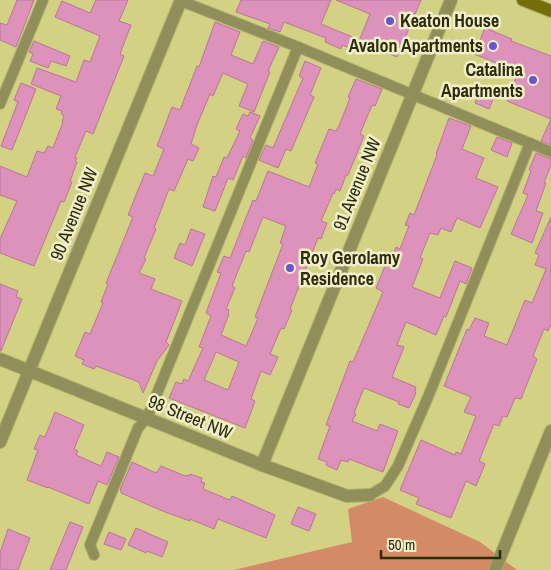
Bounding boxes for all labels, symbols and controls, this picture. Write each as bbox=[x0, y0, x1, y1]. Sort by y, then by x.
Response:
place label: Keaton House bbox=[400, 8, 499, 33]
marker: Keaton House bbox=[384, 15, 396, 27]
place label: Avalon Apartments bbox=[349, 33, 483, 58]
marker: Avalon Apartments bbox=[487, 40, 499, 52]
place label: Catalina Apartments bbox=[441, 57, 524, 103]
marker: Catalina Apartments bbox=[527, 74, 539, 86]
street label: 91 Avenue NW bbox=[327, 134, 387, 234]
street label: 90 Avenue NW bbox=[44, 164, 104, 264]
place label: Roy Gerolamy Residence bbox=[300, 245, 401, 291]
marker: Roy Gerolamy Residence bbox=[284, 262, 296, 274]
street label: 98 Street NW bbox=[144, 388, 236, 445]
scale bar bbox=[381, 528, 500, 560]
text: 50 m bbox=[388, 534, 415, 555]

